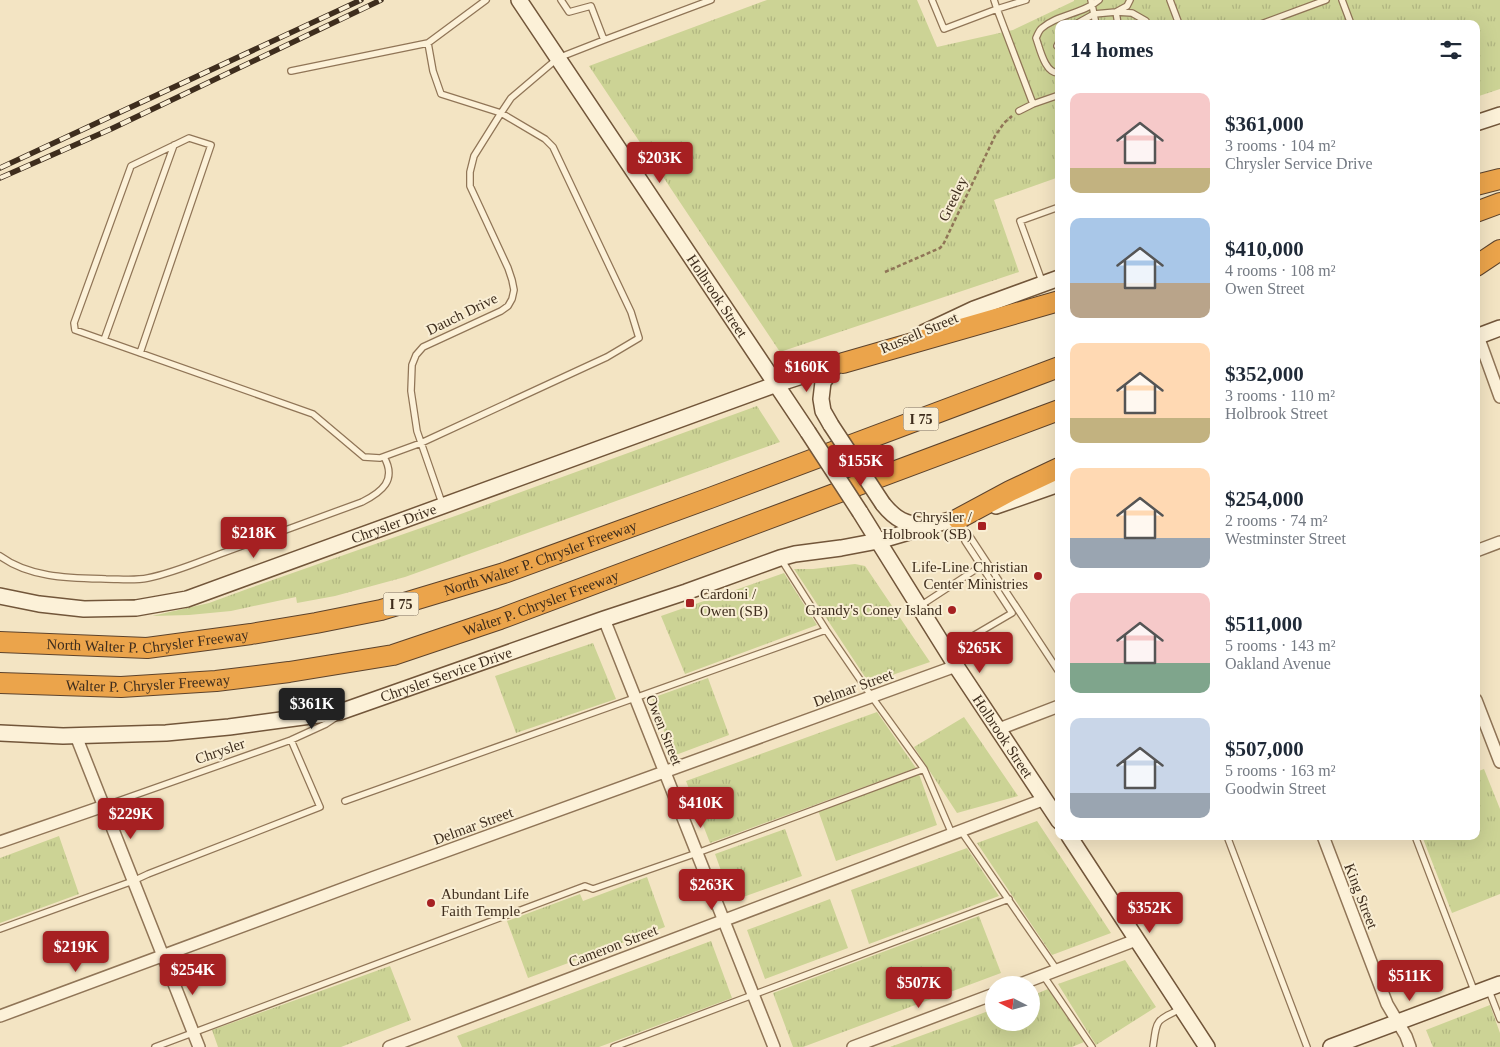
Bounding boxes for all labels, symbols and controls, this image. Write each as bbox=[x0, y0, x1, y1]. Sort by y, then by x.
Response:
icon: filters bbox=[1437, 36, 1465, 64]
text: 14 homes bbox=[1070, 38, 1153, 62]
text: $361,000 bbox=[1225, 112, 1304, 136]
icon: home bbox=[1110, 113, 1170, 173]
text: 3 rooms · 104 m² bbox=[1225, 137, 1336, 154]
pin: $203K bbox=[625, 142, 695, 184]
text: $203K bbox=[638, 149, 682, 166]
text: Chrysler Service Drive bbox=[1225, 155, 1373, 172]
street label: Greeley bbox=[935, 174, 971, 224]
text: $410,000 bbox=[1225, 237, 1304, 261]
icon: home bbox=[1110, 238, 1170, 298]
street label: Holbrook Street bbox=[684, 251, 751, 341]
text: 4 rooms · 108 m² bbox=[1225, 262, 1336, 279]
text: Owen Street bbox=[1225, 280, 1305, 297]
street label: Dauch Drive bbox=[424, 290, 500, 338]
street label: Russell Street bbox=[878, 309, 961, 357]
pin: $160K bbox=[772, 350, 842, 393]
text: $160K bbox=[785, 358, 829, 375]
text: $352,000 bbox=[1225, 362, 1304, 386]
icon: home bbox=[1110, 363, 1170, 423]
text: 3 rooms · 110 m² bbox=[1225, 387, 1335, 404]
text: Holbrook Street bbox=[1225, 405, 1328, 422]
road number: I 75 bbox=[904, 408, 938, 430]
pin: $155K bbox=[826, 444, 896, 487]
text: $155K bbox=[839, 452, 883, 469]
text: $254,000 bbox=[1225, 487, 1304, 511]
icon: home bbox=[1110, 488, 1170, 548]
street label: Chrysler Drive bbox=[349, 501, 439, 546]
place label: Chrysler / Holbrook (SB) bbox=[882, 509, 973, 543]
text: 2 rooms · 74 m² bbox=[1225, 512, 1328, 529]
pin: $218K bbox=[219, 516, 289, 559]
street label: North Walter P. Chrysler Freeway bbox=[442, 517, 640, 599]
marker: Chrysler / Holbrook (SB) bbox=[976, 520, 988, 532]
text: $218K bbox=[232, 524, 276, 541]
text: Westminster Street bbox=[1225, 530, 1346, 547]
place label: Life-Line Christian Center Ministries bbox=[912, 559, 1028, 592]
street label: Walter P. Chrysler Freeway bbox=[461, 567, 622, 639]
marker: Life-Line Christian Center Ministries bbox=[1032, 570, 1044, 582]
place label: Cardoni / Owen (SB) bbox=[700, 586, 768, 620]
road number: I 75 bbox=[384, 592, 418, 616]
marker: Cardoni / Owen (SB) bbox=[684, 597, 696, 609]
place label: Grandy's Coney Island bbox=[805, 602, 942, 618]
marker: Grandy's Coney Island bbox=[946, 604, 958, 616]
text: $511,000 bbox=[1225, 612, 1303, 636]
icon: home bbox=[1110, 613, 1170, 673]
street label: North Walter P. Chrysler Freeway bbox=[46, 626, 250, 657]
pin: $265K bbox=[945, 632, 1015, 674]
text: 5 rooms · 143 m² bbox=[1225, 637, 1336, 654]
text: $265K bbox=[958, 639, 1002, 656]
street label: Chrysler Service Drive bbox=[378, 644, 514, 705]
text: Oakland Avenue bbox=[1225, 655, 1331, 672]
street label: Delmar Street bbox=[811, 666, 896, 710]
street label: Walter P. Chrysler Freeway bbox=[65, 671, 231, 695]
pin: $361K bbox=[277, 688, 347, 730]
street label: Owen Street bbox=[643, 692, 686, 768]
street label: Holbrook Street bbox=[969, 692, 1037, 782]
text: $361K bbox=[290, 695, 334, 712]
street label: Chrysler bbox=[193, 735, 247, 767]
text: $507,000 bbox=[1225, 737, 1304, 761]
icon: home bbox=[1110, 738, 1170, 798]
text: 5 rooms · 163 m² bbox=[1225, 762, 1336, 779]
text: Goodwin Street bbox=[1225, 780, 1326, 797]
pin: $410K bbox=[666, 786, 736, 829]
text: $410K bbox=[679, 794, 723, 811]
pin: $229K bbox=[96, 798, 166, 840]
street label: Delmar Street bbox=[431, 804, 516, 848]
text: $229K bbox=[109, 805, 153, 822]
street label: King Street bbox=[1341, 861, 1381, 932]
pin: $263K bbox=[677, 868, 747, 911]
text: $263K bbox=[690, 876, 734, 893]
place label: Abundant Life Faith Temple bbox=[441, 886, 529, 919]
pin: $352K bbox=[1115, 892, 1185, 934]
marker: Abundant Life Faith Temple bbox=[425, 897, 437, 909]
text: $352K bbox=[1128, 899, 1172, 916]
street label: Cameron Street bbox=[566, 921, 660, 970]
pin: $219K bbox=[41, 930, 111, 973]
text: $219K bbox=[54, 938, 98, 955]
pin: $254K bbox=[158, 954, 228, 996]
pin: $511K bbox=[1375, 960, 1445, 1002]
text: $254K bbox=[171, 961, 215, 978]
pin: $507K bbox=[884, 966, 954, 1009]
text: $511K bbox=[1388, 967, 1432, 984]
text: $507K bbox=[897, 974, 941, 991]
north arrow bbox=[985, 976, 1040, 1031]
map controls bbox=[985, 976, 1040, 1031]

